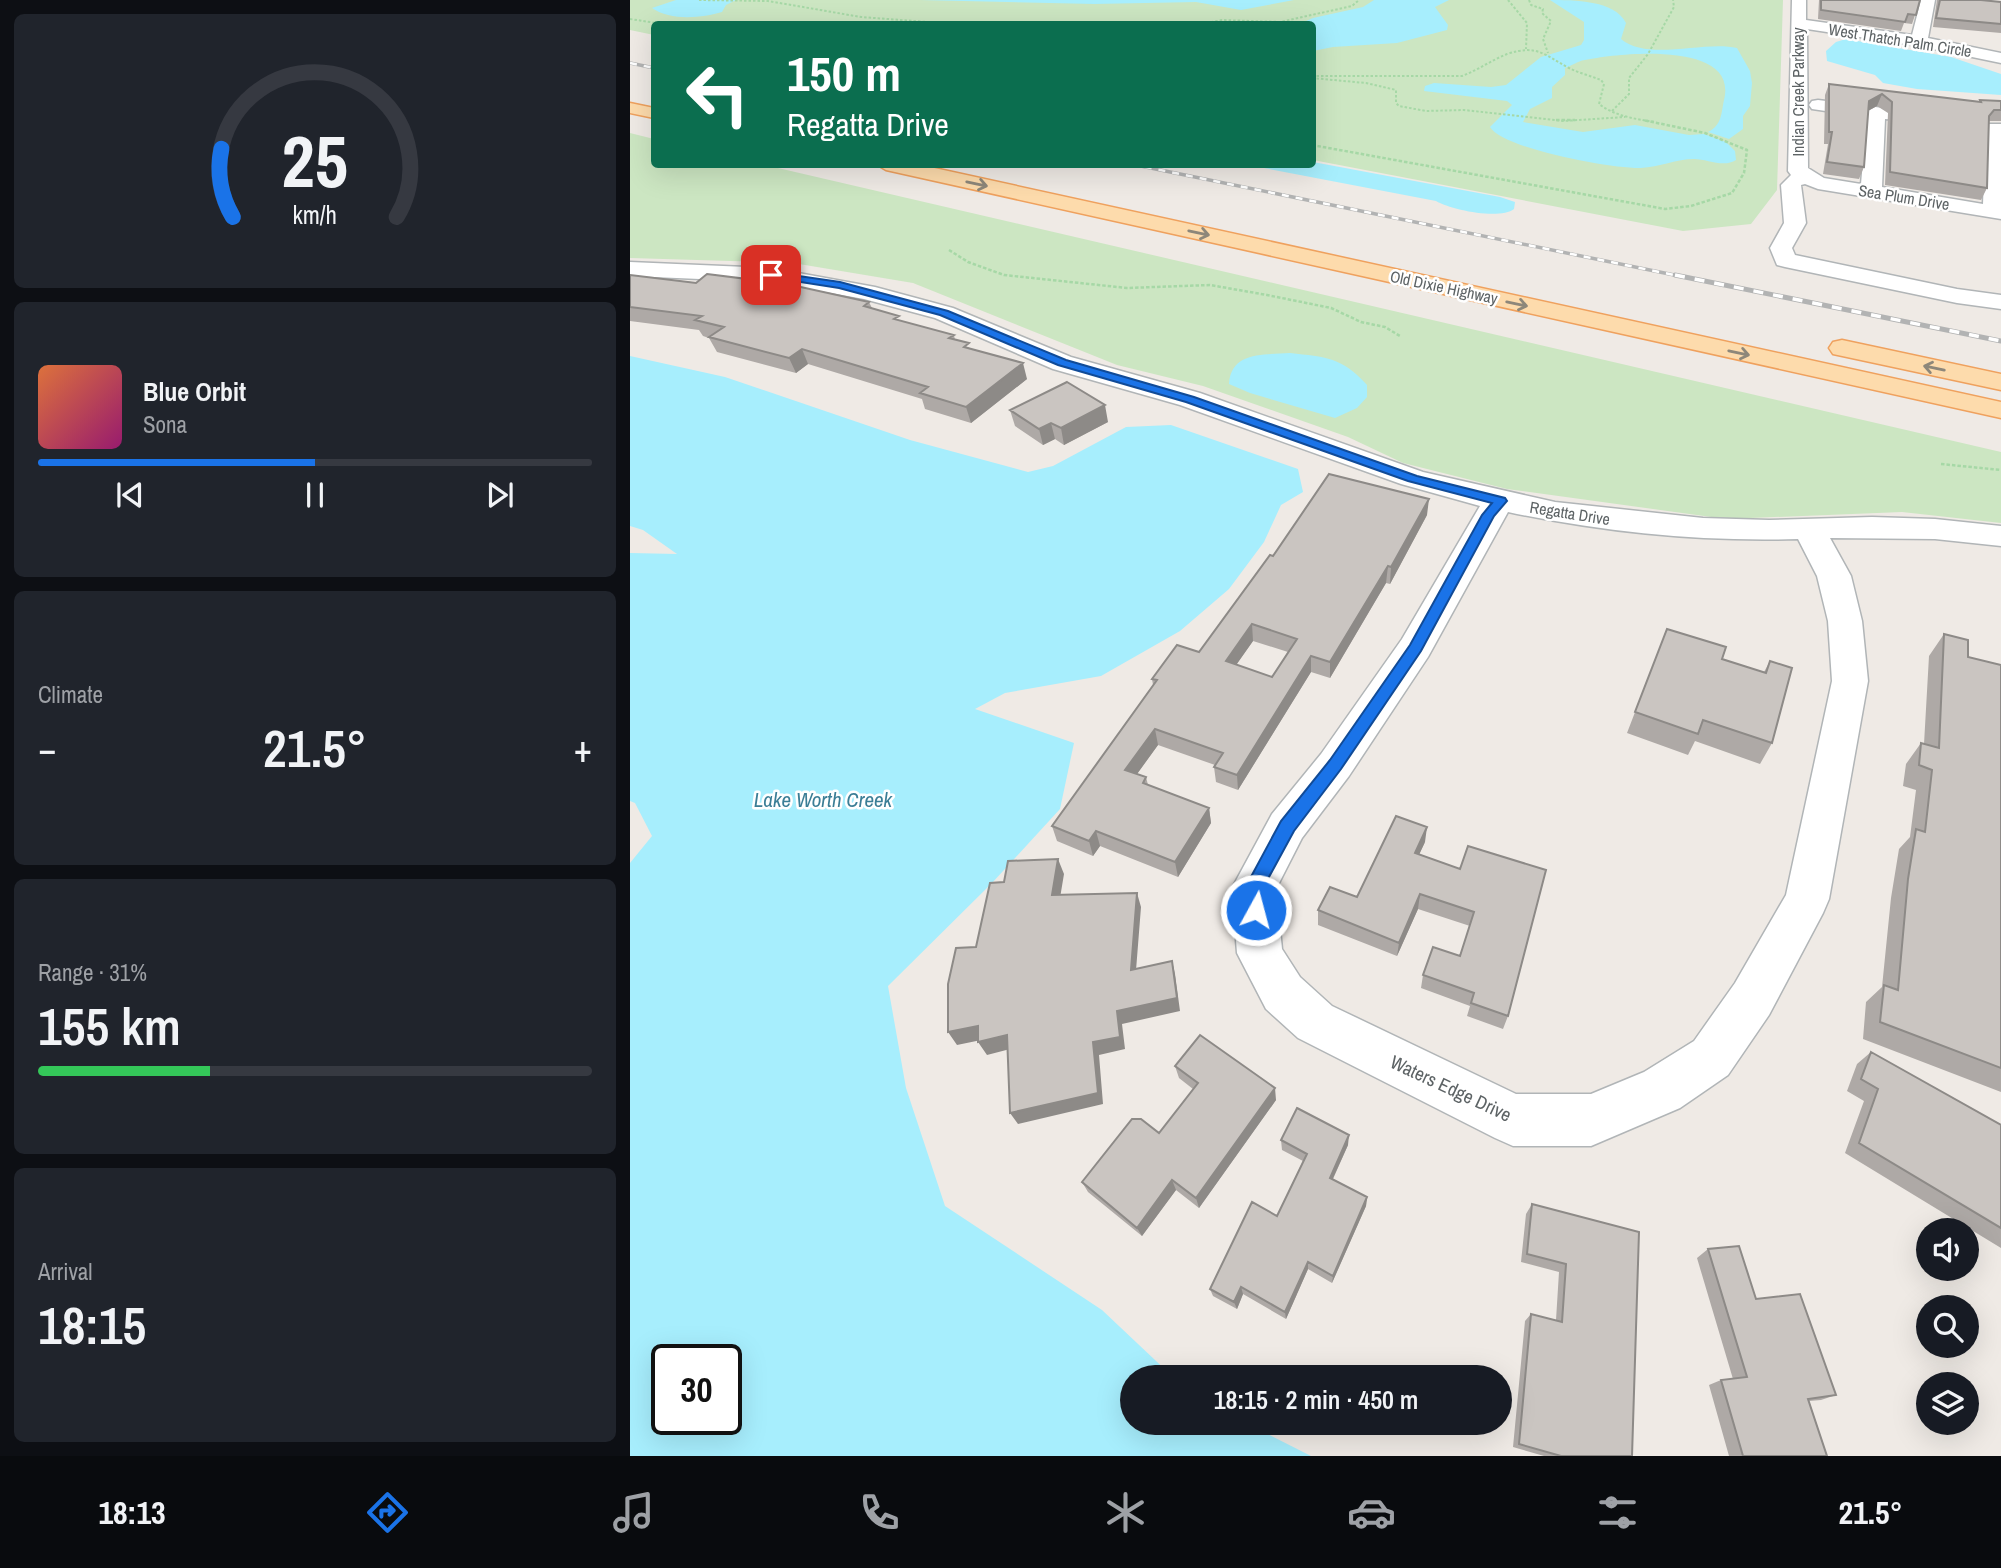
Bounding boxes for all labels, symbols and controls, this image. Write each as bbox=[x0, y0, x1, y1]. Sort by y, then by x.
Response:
street label: West Thatch Palm Circle bbox=[1827, 18, 1973, 62]
street label: Indian Creek Parkway bbox=[1787, 27, 1809, 157]
text: 150 m bbox=[787, 40, 901, 106]
icon: left bbox=[672, 49, 763, 140]
text: Regatta Drive bbox=[787, 103, 949, 146]
text: 25 bbox=[282, 113, 348, 211]
one-way arrow bbox=[965, 178, 988, 192]
street label: Sea Plum Drive bbox=[1857, 179, 1951, 215]
text: km/h bbox=[293, 198, 337, 232]
one-way arrow bbox=[1187, 227, 1210, 241]
pin bbox=[741, 245, 801, 305]
icon: arrive bbox=[752, 256, 790, 294]
street label: Old Dixie Highway bbox=[1388, 265, 1500, 309]
one-way arrow bbox=[1505, 297, 1528, 311]
one-way arrow bbox=[1727, 346, 1750, 360]
one-way arrow bbox=[1923, 360, 1946, 374]
text: Blue Orbit bbox=[143, 374, 246, 409]
text: Sona bbox=[143, 409, 187, 440]
icon: previous bbox=[111, 476, 149, 514]
icon: pause bbox=[296, 476, 334, 514]
icon: next bbox=[481, 476, 519, 514]
street label: Regatta Drive bbox=[1528, 496, 1612, 530]
text: Climate bbox=[38, 679, 103, 710]
text: 21.5° bbox=[263, 713, 367, 783]
text: − bbox=[38, 723, 56, 774]
text: + bbox=[574, 723, 592, 774]
water label: Lake Worth Creek bbox=[754, 785, 894, 814]
position arrow bbox=[1219, 873, 1293, 947]
text: Range · 31% bbox=[38, 957, 147, 988]
text: 155 km bbox=[38, 991, 181, 1061]
street label: Waters Edge Drive bbox=[1386, 1049, 1516, 1127]
map controls bbox=[1916, 1218, 1979, 1435]
button: sound bbox=[1916, 1218, 1979, 1281]
text: Arrival bbox=[38, 1256, 93, 1287]
text: 18:15 bbox=[38, 1290, 146, 1360]
button: search bbox=[1916, 1295, 1979, 1358]
speed limit sign: 30 bbox=[651, 1344, 742, 1435]
button: layers bbox=[1916, 1372, 1979, 1435]
text: 18:15 · 2 min · 450 m bbox=[1214, 1382, 1418, 1417]
icon: directions bbox=[363, 1488, 412, 1537]
icon: music bbox=[609, 1488, 658, 1537]
icon: phone bbox=[855, 1488, 904, 1537]
icon: climate bbox=[1101, 1488, 1150, 1537]
icon: car bbox=[1347, 1488, 1396, 1537]
icon: filters bbox=[1593, 1488, 1642, 1537]
text: 18:13 bbox=[99, 1491, 166, 1534]
text: 21.5° bbox=[1839, 1491, 1902, 1534]

